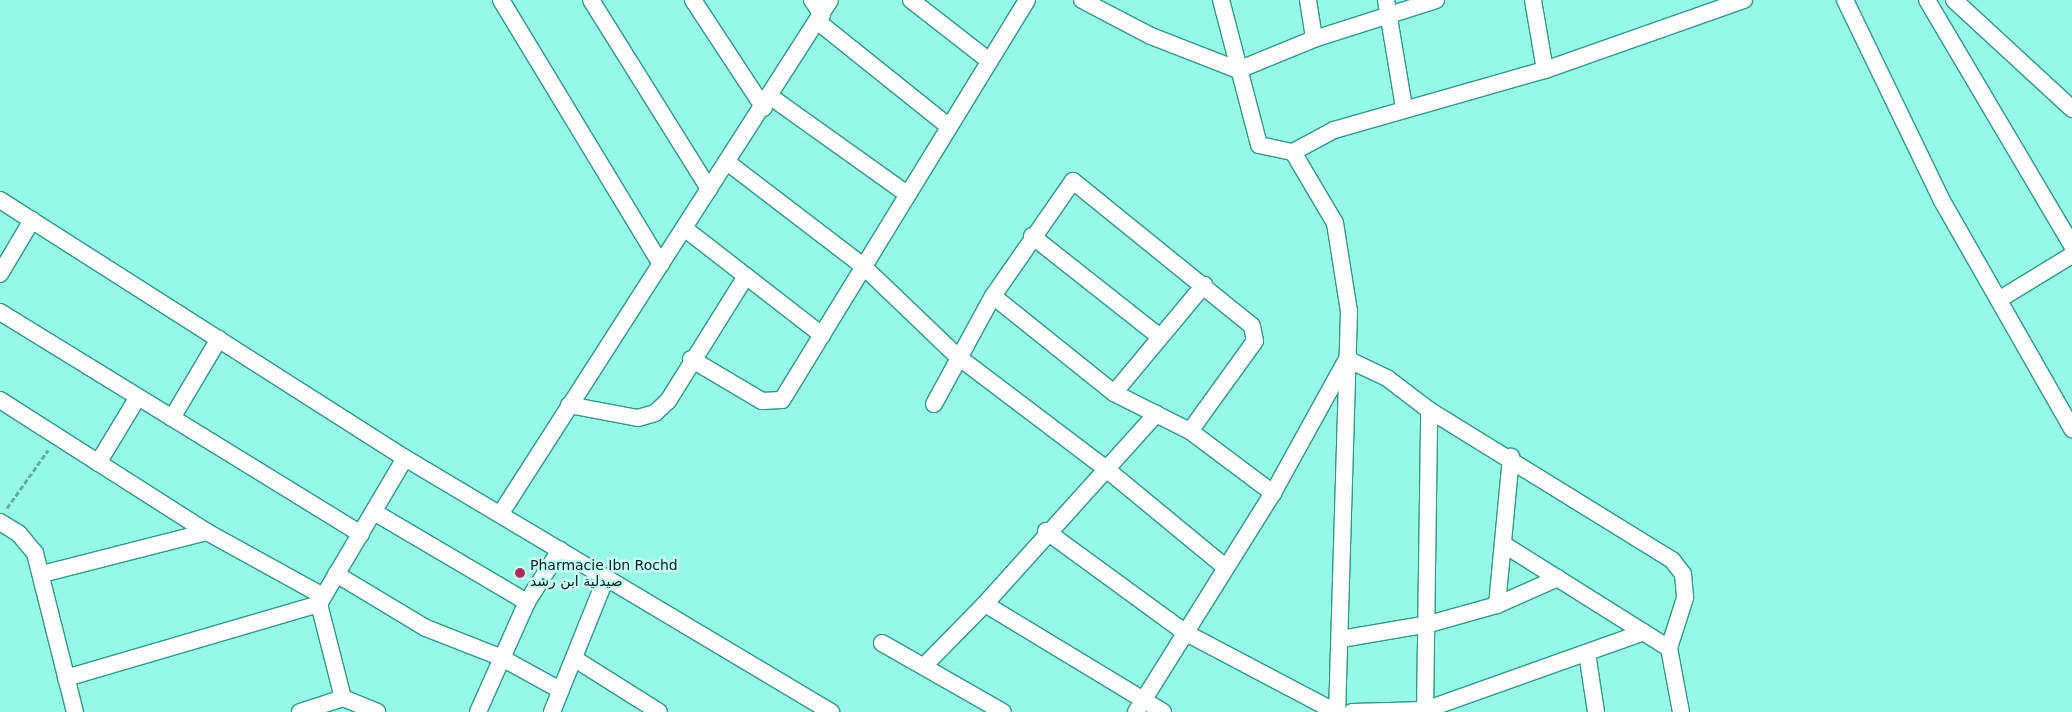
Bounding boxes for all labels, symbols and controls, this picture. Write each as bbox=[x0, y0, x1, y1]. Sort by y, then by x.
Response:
place label: Pharmacie Ibn Rochd صيدلية ابن رشد bbox=[530, 557, 678, 590]
marker: Pharmacie Ibn Rochd صيدلية ابن رشد bbox=[514, 567, 526, 579]

